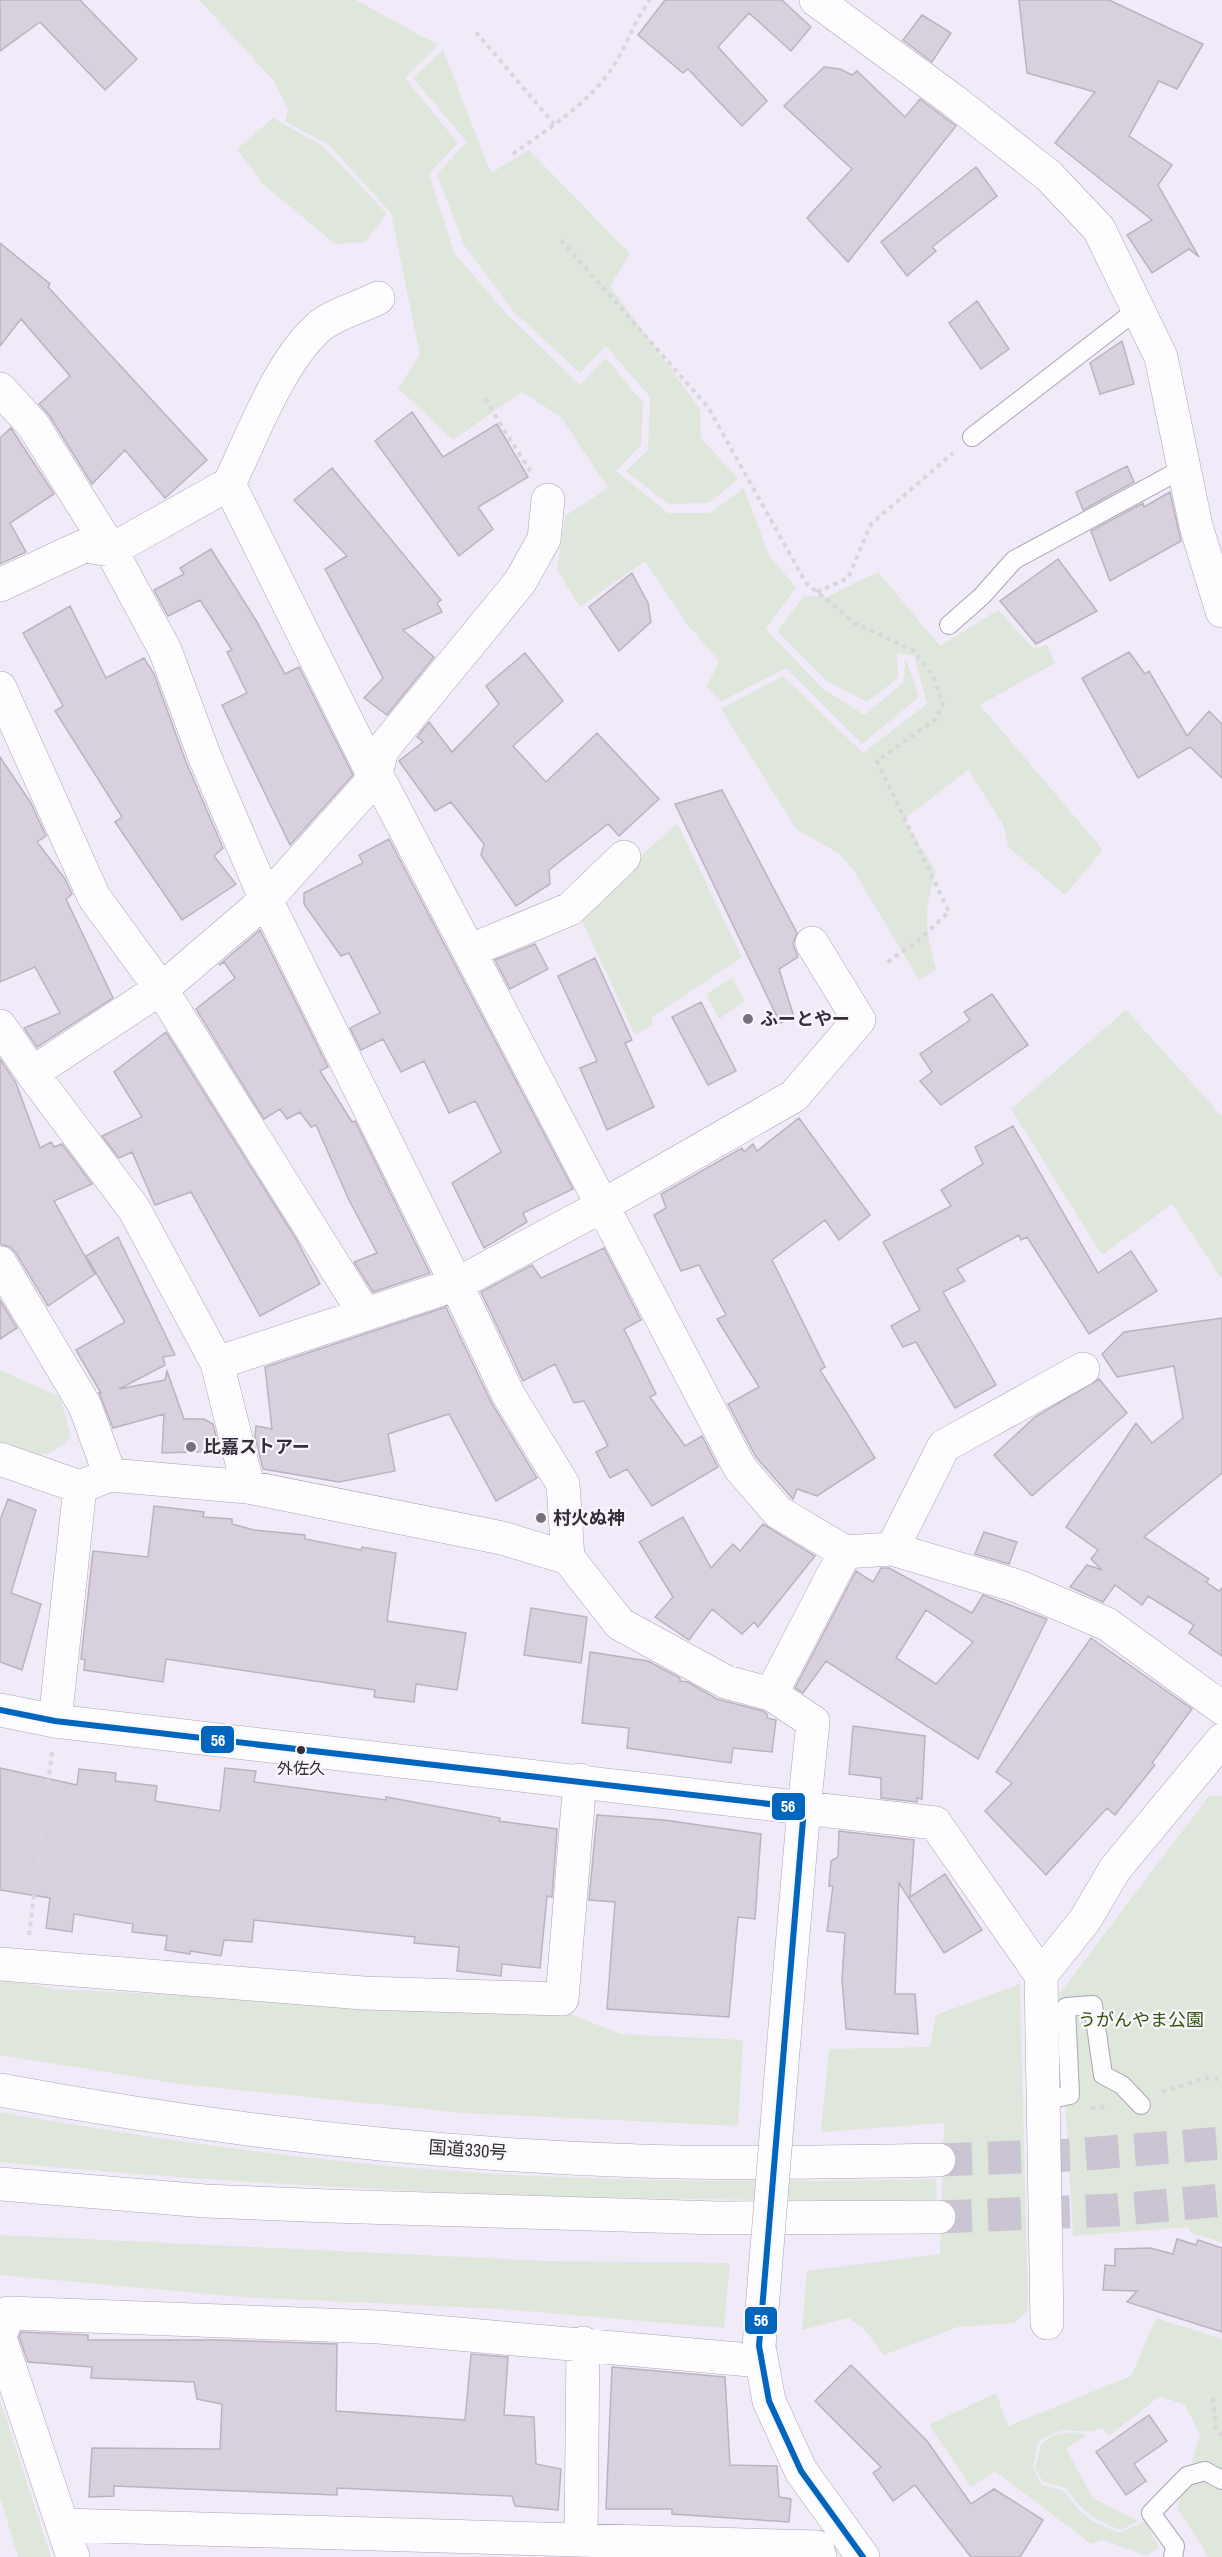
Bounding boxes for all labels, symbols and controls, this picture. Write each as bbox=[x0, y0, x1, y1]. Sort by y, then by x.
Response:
place label: ふーとやー bbox=[760, 1006, 850, 1031]
marker: ふーとやー bbox=[741, 1012, 755, 1026]
place label: 比嘉ストアー bbox=[203, 1434, 310, 1459]
marker: 比嘉ストアー bbox=[184, 1440, 198, 1454]
place label: 村火ぬ神 bbox=[553, 1505, 625, 1530]
marker: 村火ぬ神 bbox=[534, 1511, 548, 1525]
line badge: 56 bbox=[200, 1725, 235, 1754]
text: 56 bbox=[211, 1729, 225, 1751]
marker: 外佐久 bbox=[295, 1744, 307, 1756]
place label: 外佐久 bbox=[277, 1757, 325, 1779]
line badge: 56 bbox=[771, 1792, 806, 1821]
text: 56 bbox=[781, 1795, 795, 1817]
park label: うがんやま公園 bbox=[1078, 2007, 1204, 2032]
street label: 国道330号 bbox=[428, 2134, 508, 2165]
line badge: 56 bbox=[744, 2306, 778, 2335]
text: 56 bbox=[754, 2309, 768, 2331]

